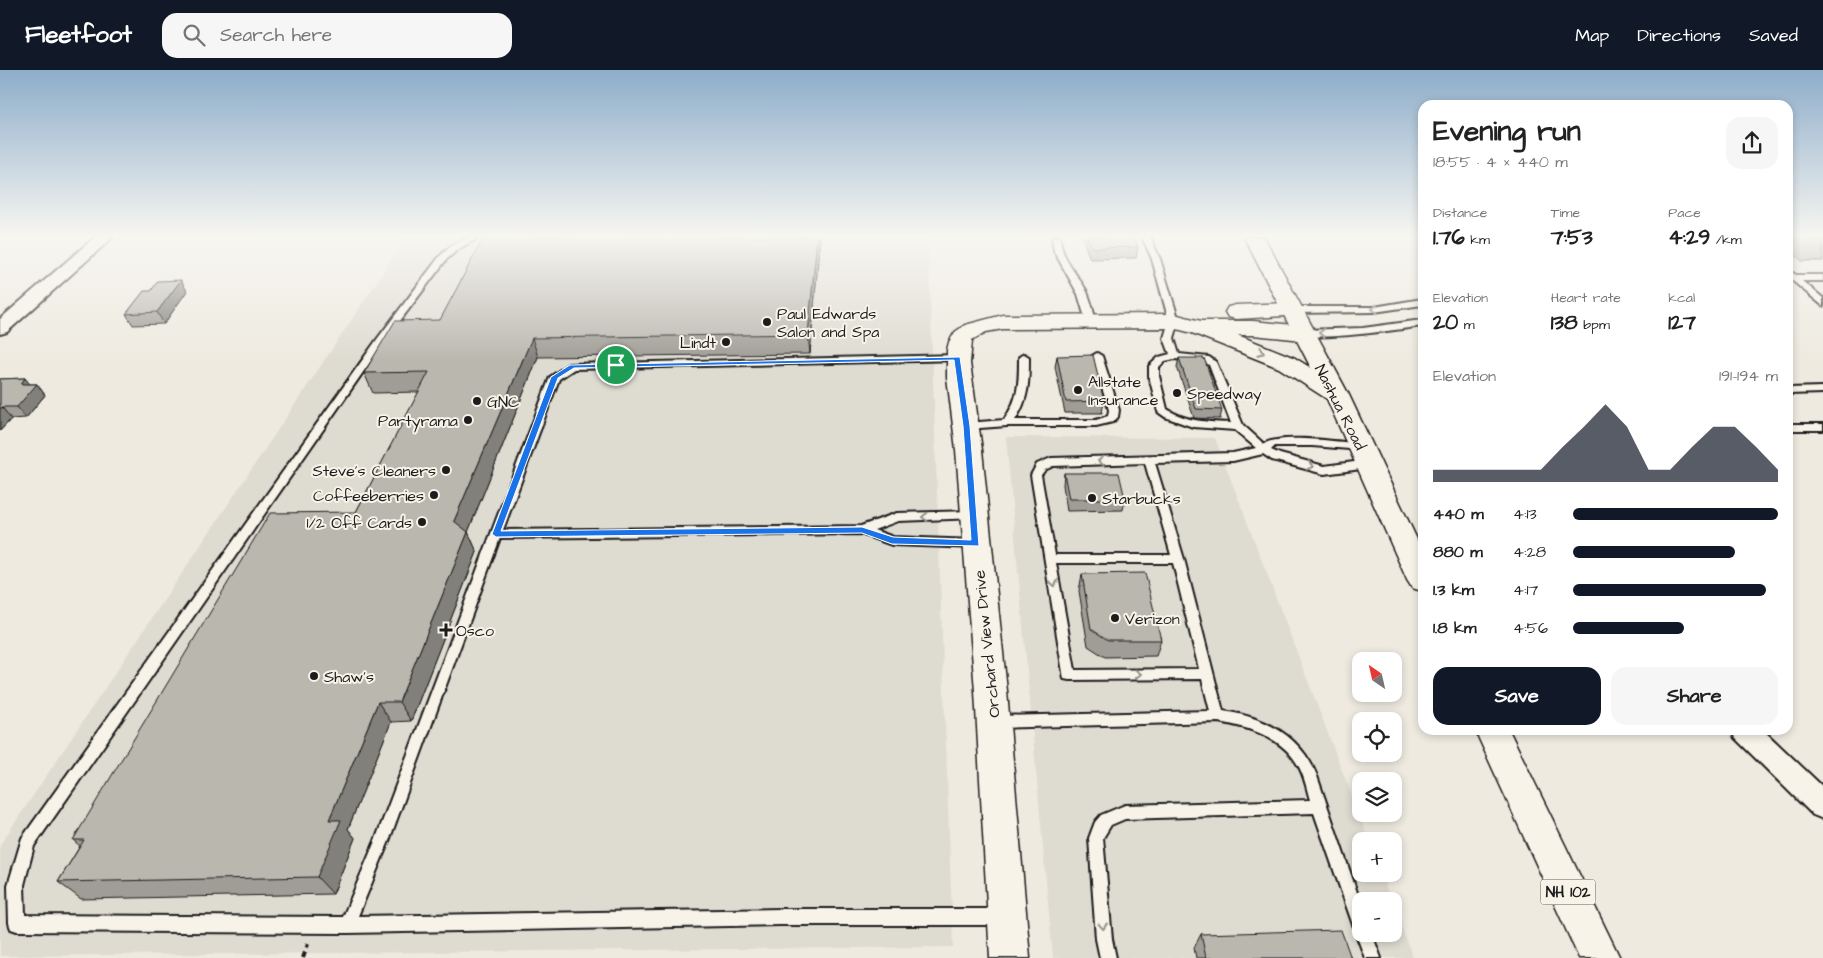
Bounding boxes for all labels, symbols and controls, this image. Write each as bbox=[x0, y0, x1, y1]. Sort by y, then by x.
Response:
search box bbox=[162, 13, 512, 58]
text: Fleetfoot bbox=[25, 18, 132, 52]
icon: search bbox=[180, 21, 208, 49]
text: Search here bbox=[220, 22, 332, 49]
text: Map bbox=[1575, 23, 1609, 48]
text: Directions bbox=[1637, 23, 1721, 48]
text: Saved bbox=[1749, 23, 1798, 48]
text: Evening run bbox=[1433, 112, 1581, 151]
button: share bbox=[1726, 117, 1778, 169]
text: 18:55 · 4 × 440 m bbox=[1433, 151, 1568, 173]
text: Distance bbox=[1433, 203, 1487, 223]
text: Time bbox=[1551, 203, 1580, 223]
text: Pace bbox=[1668, 203, 1701, 223]
text: 1.76 bbox=[1433, 223, 1465, 252]
text: 7:53 bbox=[1551, 223, 1593, 252]
text: 4:29 bbox=[1668, 223, 1710, 252]
text: km bbox=[1465, 230, 1490, 250]
text: /km bbox=[1710, 230, 1742, 250]
text: Elevation bbox=[1433, 288, 1488, 308]
text: Heart rate bbox=[1551, 288, 1621, 308]
text: kcal bbox=[1668, 288, 1695, 308]
place label: Paul Edwards Salon and Spa bbox=[777, 303, 879, 343]
one-way arrow bbox=[1370, 304, 1378, 315]
text: 20 bbox=[1433, 308, 1458, 337]
text: 138 bbox=[1551, 308, 1578, 337]
text: 127 bbox=[1668, 308, 1696, 337]
text: m bbox=[1458, 315, 1475, 335]
text: bpm bbox=[1578, 315, 1610, 335]
marker: Paul Edwards Salon and Spa bbox=[761, 316, 773, 328]
one-way arrow bbox=[1318, 328, 1326, 338]
place label: Lindt bbox=[680, 332, 717, 354]
marker: Lindt bbox=[720, 336, 732, 348]
pin bbox=[595, 344, 637, 386]
one-way arrow bbox=[1256, 345, 1265, 356]
icon: arrive bbox=[602, 351, 630, 379]
street label: Nashua Road bbox=[1309, 361, 1371, 454]
text: Elevation bbox=[1433, 365, 1496, 387]
text: 191–194 m bbox=[1719, 365, 1778, 387]
place label: Allstate Insurance bbox=[1088, 371, 1159, 411]
place label: Speedway bbox=[1187, 383, 1262, 406]
marker: Allstate Insurance bbox=[1072, 384, 1084, 396]
marker: Speedway bbox=[1171, 387, 1183, 399]
place label: GNC bbox=[487, 391, 519, 413]
marker: GNC bbox=[471, 395, 483, 407]
place label: Partyrama bbox=[378, 410, 458, 433]
marker: Partyrama bbox=[462, 414, 474, 426]
one-way arrow bbox=[1096, 456, 1104, 466]
place label: Steve's Cleaners bbox=[312, 460, 436, 482]
one-way arrow bbox=[1305, 460, 1314, 471]
marker: Steve's Cleaners bbox=[440, 464, 452, 476]
place label: Coffeeberries bbox=[313, 485, 424, 507]
place label: Starbucks bbox=[1102, 488, 1181, 510]
marker: Coffeeberries bbox=[428, 489, 440, 501]
marker: Starbucks bbox=[1086, 492, 1098, 504]
text: 440 m bbox=[1433, 503, 1484, 525]
text: 4:13 bbox=[1513, 503, 1537, 525]
place label: 1/2 Off Cards bbox=[306, 512, 412, 534]
one-way arrow bbox=[921, 512, 928, 522]
marker: 1/2 Off Cards bbox=[416, 516, 428, 528]
text: 880 m bbox=[1433, 541, 1483, 563]
text: 4:28 bbox=[1513, 541, 1546, 563]
street label: Orchard View Drive bbox=[968, 569, 1006, 719]
one-way arrow bbox=[1049, 578, 1059, 587]
text: 1.3 km bbox=[1433, 579, 1474, 601]
text: 4:17 bbox=[1513, 579, 1538, 601]
place label: Verizon bbox=[1125, 608, 1180, 630]
marker: Verizon bbox=[1109, 612, 1121, 624]
text: 1.8 km bbox=[1433, 617, 1476, 639]
text: 4:56 bbox=[1513, 617, 1548, 639]
place label: Osco bbox=[456, 620, 494, 642]
marker: Osco bbox=[440, 624, 452, 636]
north arrow bbox=[1352, 652, 1402, 702]
map controls bbox=[1352, 652, 1402, 942]
place label: Shaw's bbox=[324, 666, 374, 688]
button: Save bbox=[1433, 667, 1601, 725]
button: Share bbox=[1611, 667, 1778, 725]
one-way arrow bbox=[1134, 669, 1142, 679]
marker: Shaw's bbox=[308, 670, 320, 682]
button: locate bbox=[1352, 712, 1402, 762]
button: layers bbox=[1352, 772, 1402, 822]
button: + bbox=[1352, 832, 1402, 882]
road number: NH 102 bbox=[1540, 880, 1596, 904]
button: − bbox=[1352, 892, 1402, 942]
one-way arrow bbox=[1097, 922, 1108, 930]

